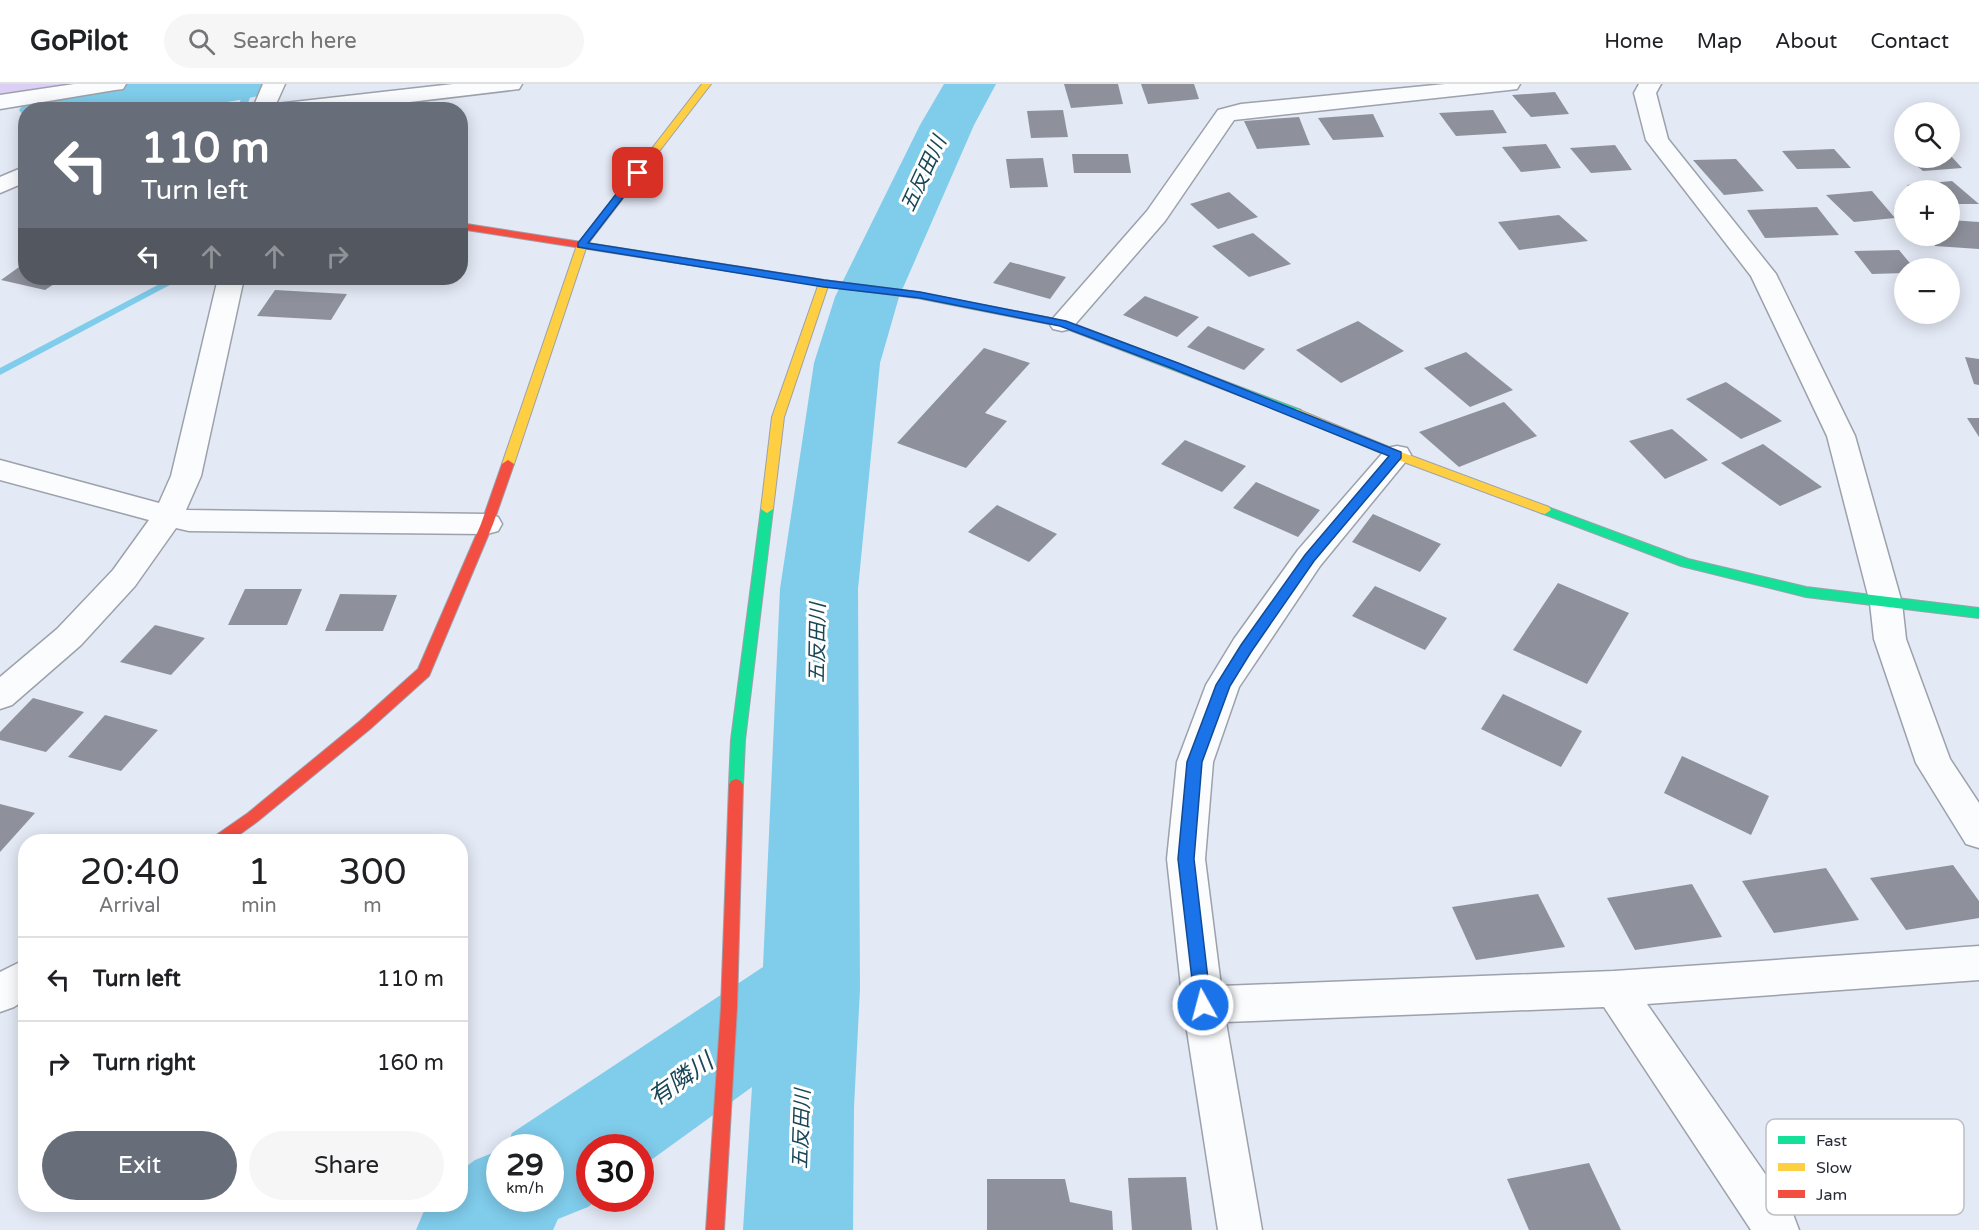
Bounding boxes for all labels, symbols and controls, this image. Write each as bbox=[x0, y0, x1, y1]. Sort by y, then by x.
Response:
search box bbox=[164, 14, 584, 68]
text: GoPilot bbox=[30, 24, 128, 58]
icon: search bbox=[185, 25, 218, 58]
text: Search here bbox=[233, 28, 357, 54]
text: Home bbox=[1604, 29, 1664, 54]
text: Map bbox=[1697, 29, 1742, 54]
text: About bbox=[1775, 29, 1837, 54]
text: Contact bbox=[1870, 29, 1949, 54]
map controls bbox=[1894, 102, 1960, 324]
button: search bbox=[1894, 102, 1960, 168]
text: 110 m bbox=[141, 123, 270, 174]
icon: left bbox=[42, 126, 120, 204]
water label: 五反田川 bbox=[896, 131, 953, 215]
pin bbox=[612, 147, 663, 198]
icon: arrive bbox=[621, 156, 654, 189]
text: Turn left bbox=[141, 174, 248, 207]
button: + bbox=[1894, 180, 1960, 246]
icon: left bbox=[132, 240, 165, 273]
icon: ahead bbox=[195, 240, 228, 273]
icon: ahead bbox=[258, 240, 291, 273]
icon: right bbox=[321, 240, 354, 273]
button: − bbox=[1894, 258, 1960, 324]
water label: 五反田川 bbox=[805, 601, 831, 683]
text: 20:40 bbox=[80, 851, 180, 894]
text: 1 bbox=[248, 851, 270, 894]
text: 300 bbox=[338, 851, 406, 894]
text: Arrival bbox=[99, 894, 161, 918]
text: min bbox=[241, 894, 277, 918]
text: m bbox=[363, 894, 382, 918]
icon: left bbox=[42, 963, 75, 996]
text: Turn left bbox=[93, 966, 181, 992]
text: 110 m bbox=[377, 966, 444, 992]
position arrow bbox=[1171, 973, 1235, 1037]
water label: 有隣川 bbox=[643, 1046, 721, 1113]
icon: right bbox=[42, 1047, 75, 1080]
text: Turn right bbox=[93, 1050, 195, 1076]
text: 160 m bbox=[377, 1050, 444, 1076]
water label: 五反田川 bbox=[789, 1087, 815, 1169]
legend bbox=[1766, 1119, 1964, 1215]
button: Exit bbox=[42, 1131, 237, 1200]
button: Share bbox=[249, 1131, 444, 1200]
text: Fast bbox=[1816, 1131, 1847, 1151]
speed limit sign: 30 bbox=[576, 1134, 654, 1212]
text: 29 bbox=[506, 1147, 544, 1184]
text: Slow bbox=[1816, 1158, 1852, 1178]
text: km/h bbox=[506, 1179, 544, 1197]
text: Jam bbox=[1816, 1185, 1847, 1205]

